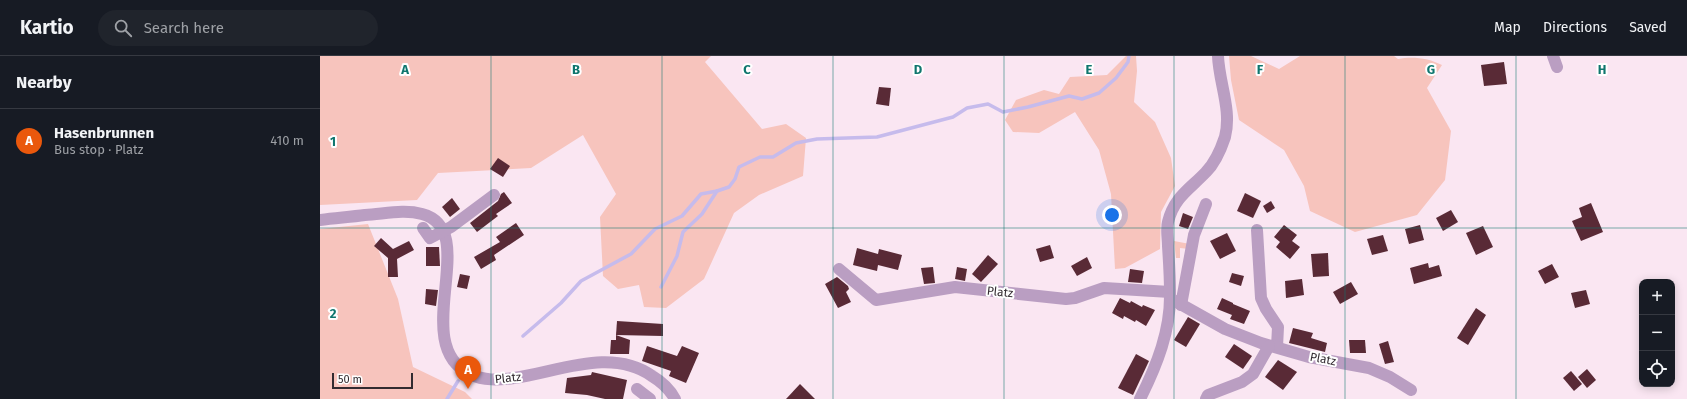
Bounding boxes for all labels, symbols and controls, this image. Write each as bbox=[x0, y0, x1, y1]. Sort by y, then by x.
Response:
search box bbox=[98, 10, 378, 46]
text: Kartio bbox=[20, 16, 74, 39]
icon: search bbox=[112, 17, 134, 39]
text: Search here bbox=[144, 19, 224, 37]
text: Map bbox=[1494, 19, 1521, 36]
text: Directions bbox=[1543, 19, 1607, 36]
text: Saved bbox=[1629, 19, 1667, 36]
text: A bbox=[400, 62, 409, 77]
text: B bbox=[572, 62, 580, 77]
text: C bbox=[743, 62, 751, 77]
text: D bbox=[914, 62, 923, 77]
text: E bbox=[1086, 62, 1093, 77]
text: F bbox=[1257, 62, 1264, 77]
text: G bbox=[1427, 62, 1435, 77]
text: H bbox=[1598, 62, 1606, 77]
text: Nearby bbox=[16, 72, 71, 93]
text: Hasenbrunnen bbox=[54, 124, 154, 142]
text: A bbox=[25, 133, 33, 148]
text: 410 m bbox=[270, 133, 304, 148]
text: 1 bbox=[330, 134, 336, 149]
text: Bus stop · Platz bbox=[54, 142, 144, 157]
your location bbox=[1102, 205, 1122, 225]
map controls bbox=[1639, 279, 1675, 387]
button: + bbox=[1639, 279, 1675, 315]
street label: Platz bbox=[986, 284, 1014, 300]
text: 2 bbox=[330, 306, 337, 321]
button: − bbox=[1639, 315, 1675, 351]
street label: Platz bbox=[1309, 350, 1337, 368]
button: locate bbox=[1639, 351, 1675, 387]
pin: A bbox=[455, 356, 481, 389]
street label: Platz bbox=[494, 370, 522, 386]
scale bar bbox=[332, 371, 413, 390]
text: 50 m bbox=[338, 373, 362, 386]

